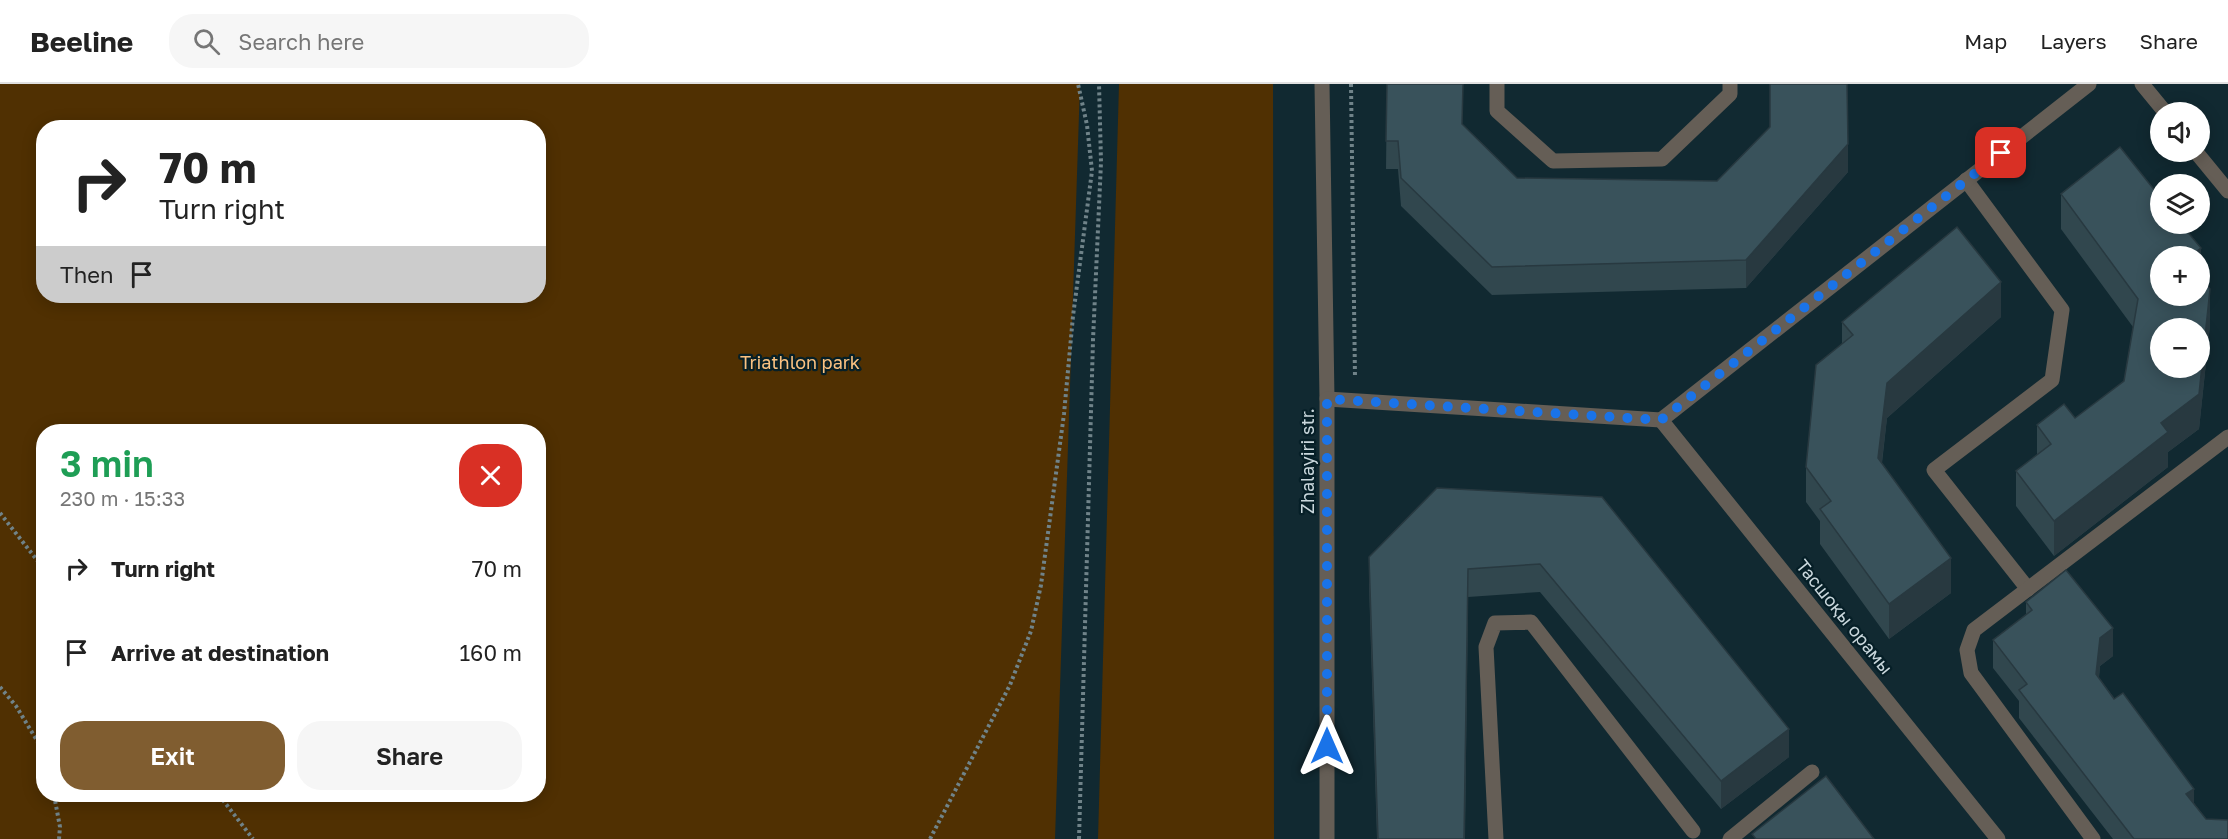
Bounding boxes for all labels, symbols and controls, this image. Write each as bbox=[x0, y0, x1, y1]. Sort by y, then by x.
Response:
search box bbox=[169, 14, 589, 68]
text: Beeline bbox=[30, 25, 133, 58]
icon: search bbox=[190, 25, 223, 58]
text: Search here bbox=[238, 28, 364, 55]
text: Map bbox=[1964, 28, 2007, 54]
text: Layers bbox=[2040, 28, 2107, 54]
text: Share bbox=[2140, 28, 2198, 54]
map controls bbox=[2150, 102, 2210, 378]
button: sound bbox=[2150, 102, 2210, 162]
pin bbox=[1975, 127, 2026, 178]
icon: arrive bbox=[1984, 136, 2017, 169]
text: 70 m bbox=[159, 142, 256, 192]
icon: right bbox=[60, 144, 138, 222]
button: layers bbox=[2150, 174, 2210, 234]
text: Turn right bbox=[159, 193, 285, 225]
button: + bbox=[2150, 246, 2210, 306]
icon: arrive bbox=[125, 258, 158, 291]
text: Then bbox=[60, 261, 113, 288]
button: − bbox=[2150, 318, 2210, 378]
park label: Triathlon park bbox=[740, 351, 860, 373]
street label: Zhalayiri str. bbox=[1296, 408, 1318, 514]
text: 3 min bbox=[60, 442, 154, 485]
button: close bbox=[459, 444, 522, 507]
text: 230 m · 15:33 bbox=[60, 486, 185, 510]
icon: right bbox=[60, 552, 93, 585]
text: Turn right bbox=[111, 555, 215, 582]
text: 70 m bbox=[472, 555, 522, 582]
street label: Тасшоқы орамы bbox=[1792, 555, 1898, 678]
icon: arrive bbox=[60, 636, 93, 669]
text: Arrive at destination bbox=[111, 639, 329, 666]
text: 160 m bbox=[459, 639, 522, 666]
position arrow bbox=[1295, 714, 1359, 778]
button: Exit bbox=[60, 721, 285, 790]
button: Share bbox=[297, 721, 522, 790]

